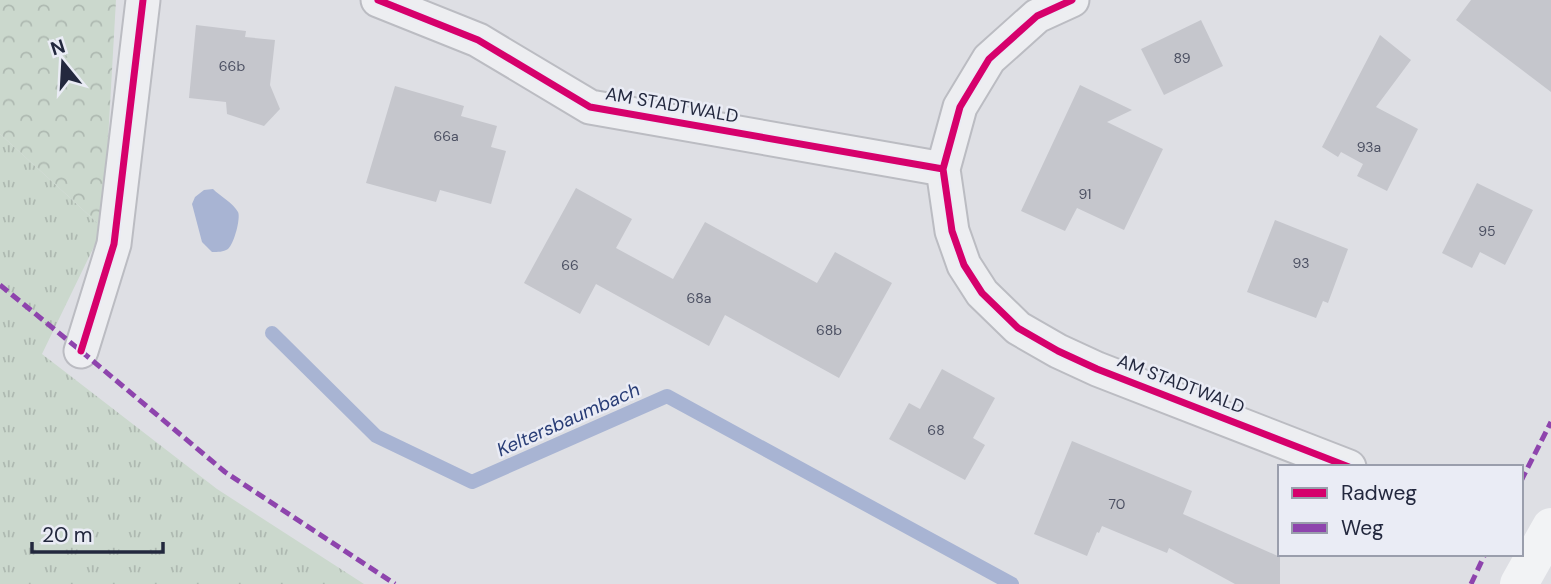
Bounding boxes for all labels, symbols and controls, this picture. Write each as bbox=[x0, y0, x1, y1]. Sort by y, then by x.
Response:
north arrow bbox=[28, 28, 98, 98]
text: N bbox=[47, 33, 68, 61]
house number: 89 bbox=[1174, 49, 1191, 67]
house number: 66b bbox=[219, 57, 245, 75]
street label: AM STADTWALD bbox=[604, 82, 740, 128]
house number: 66a bbox=[433, 127, 459, 145]
house number: 93a bbox=[1357, 138, 1381, 156]
house number: 91 bbox=[1079, 185, 1091, 203]
house number: 95 bbox=[1478, 222, 1496, 240]
house number: 93 bbox=[1293, 254, 1309, 272]
house number: 66 bbox=[561, 256, 579, 274]
house number: 68a bbox=[687, 289, 711, 307]
house number: 68b bbox=[816, 321, 842, 339]
street label: AM STADTWALD bbox=[1114, 349, 1248, 419]
water label: Keltersbaumbach bbox=[493, 377, 644, 462]
house number: 68 bbox=[927, 421, 945, 439]
legend bbox=[1278, 465, 1523, 556]
text: Radweg bbox=[1341, 479, 1417, 507]
house number: 70 bbox=[1109, 495, 1125, 513]
scale bar bbox=[32, 510, 163, 554]
text: Weg bbox=[1341, 514, 1384, 542]
text: 20 m bbox=[42, 521, 93, 549]

